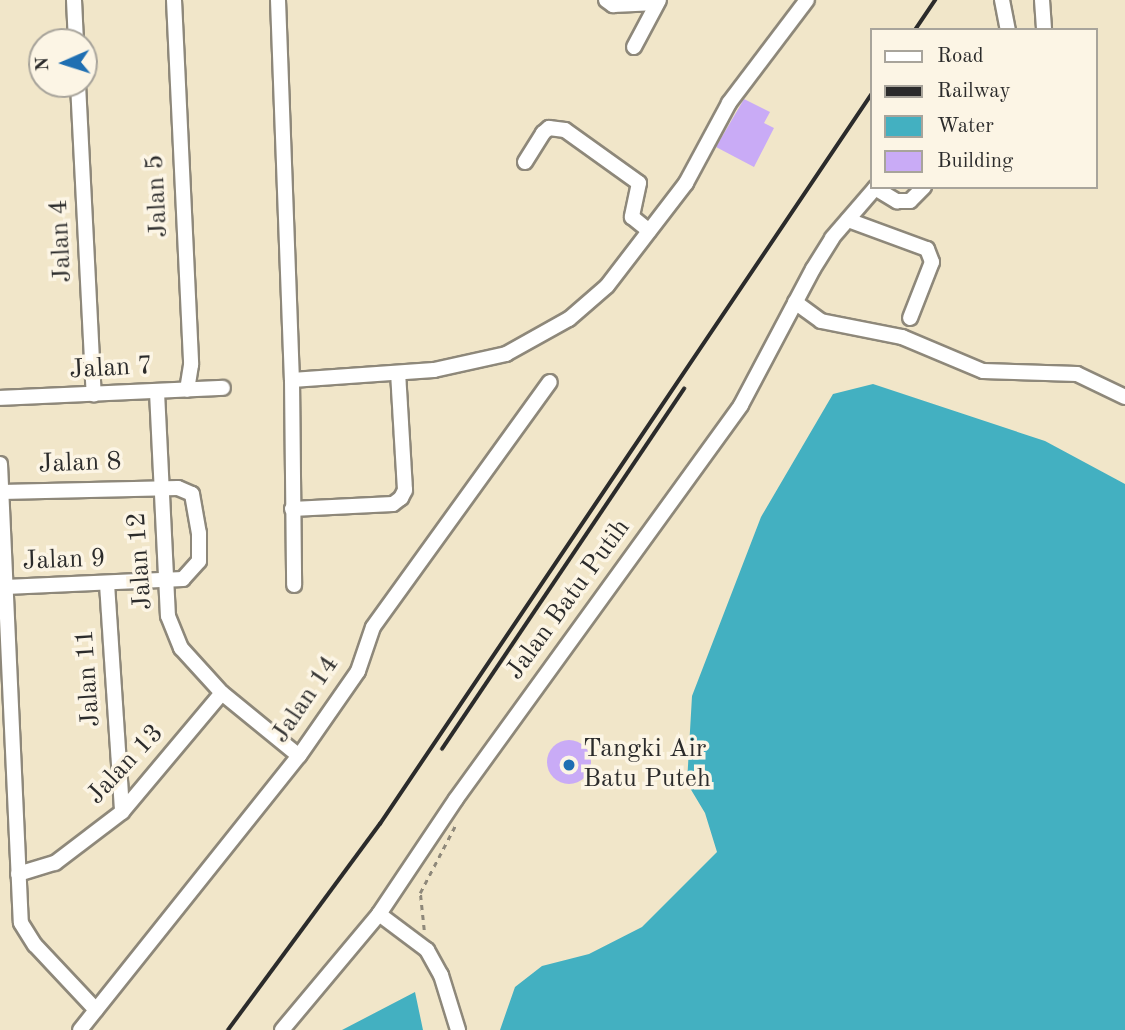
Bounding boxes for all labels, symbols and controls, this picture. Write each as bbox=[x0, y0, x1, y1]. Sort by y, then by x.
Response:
north arrow bbox=[28, 28, 98, 98]
legend bbox=[870, 28, 1097, 189]
text: Road bbox=[937, 46, 984, 67]
text: N bbox=[34, 56, 53, 72]
text: Railway bbox=[937, 81, 1011, 102]
text: Water bbox=[937, 116, 994, 137]
text: Building bbox=[937, 151, 1013, 172]
street label: Jalan 5 bbox=[140, 154, 176, 238]
street label: Jalan 4 bbox=[44, 199, 80, 283]
street label: Jalan 7 bbox=[69, 351, 153, 387]
street label: Jalan 8 bbox=[38, 447, 122, 481]
street label: Jalan 12 bbox=[122, 511, 160, 611]
street label: Jalan Batu Putih bbox=[500, 514, 638, 686]
street label: Jalan 9 bbox=[22, 544, 106, 578]
street label: Jalan 11 bbox=[70, 628, 108, 728]
street label: Jalan 14 bbox=[266, 651, 346, 749]
street label: Jalan 13 bbox=[81, 718, 171, 812]
place label: Tangki Air Batu Puteh bbox=[583, 734, 711, 796]
marker: Tangki Air Batu Puteh bbox=[561, 757, 577, 773]

